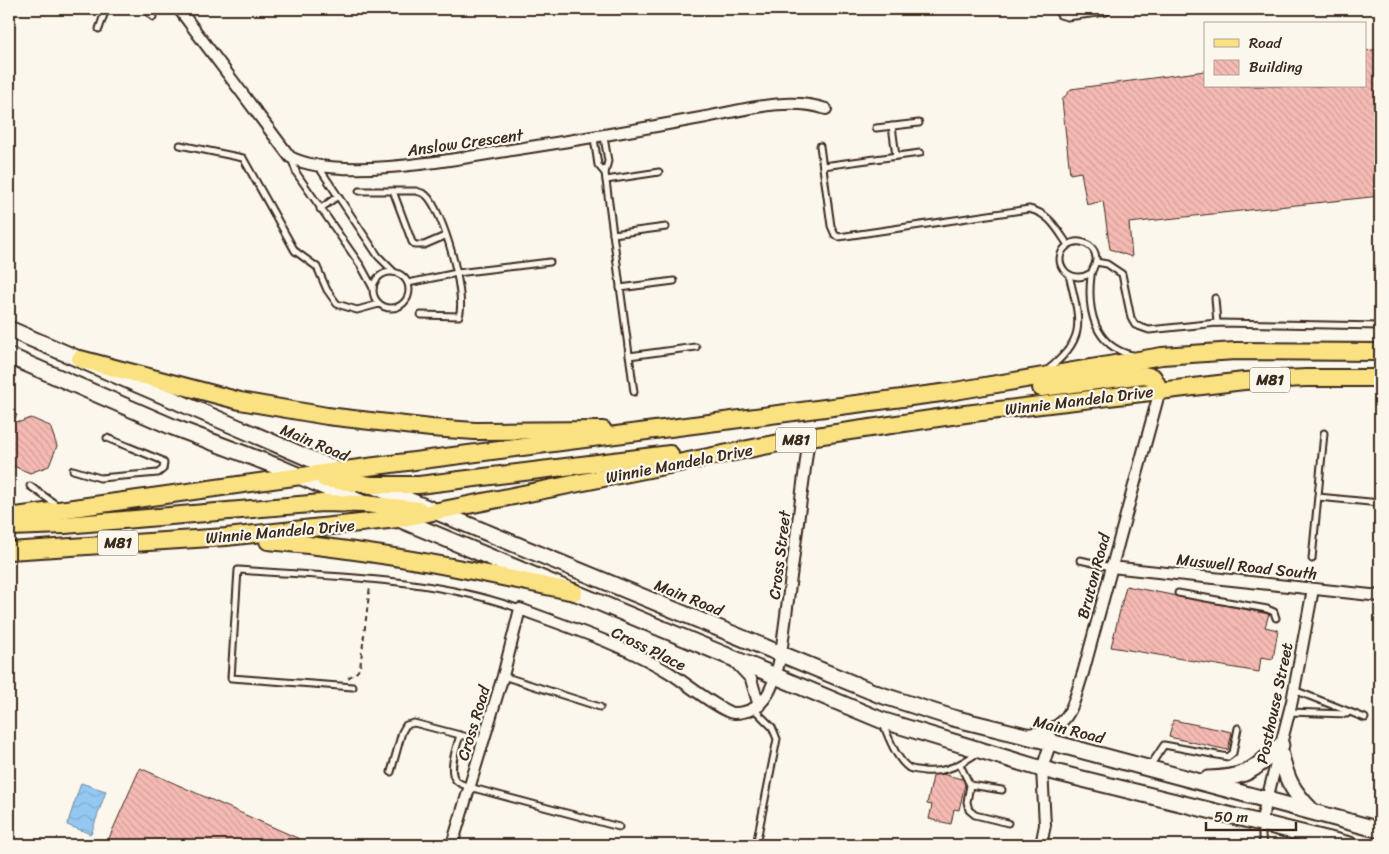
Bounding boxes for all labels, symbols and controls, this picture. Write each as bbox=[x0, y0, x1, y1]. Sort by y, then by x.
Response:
legend bbox=[1204, 22, 1366, 88]
text: Road bbox=[1249, 30, 1282, 56]
text: Building bbox=[1249, 54, 1303, 80]
street label: Anslow Crescent bbox=[404, 120, 525, 165]
road number: M81 bbox=[1250, 368, 1290, 392]
street label: Winnie Mandela Drive bbox=[1003, 377, 1155, 424]
street label: Main Road bbox=[276, 415, 355, 471]
road number: M81 bbox=[776, 428, 816, 452]
street label: Winnie Mandela Drive bbox=[603, 435, 755, 492]
street label: Cross Street bbox=[760, 508, 799, 601]
street label: Winnie Mandela Drive bbox=[204, 511, 356, 552]
street label: Bruton Road bbox=[1068, 529, 1119, 622]
road number: M81 bbox=[98, 530, 138, 556]
street label: Muswell Road South bbox=[1175, 545, 1319, 588]
street label: Main Road bbox=[650, 570, 729, 625]
street label: Cross Place bbox=[606, 618, 692, 679]
street label: Posthouse Street bbox=[1247, 640, 1302, 767]
street label: Cross Road bbox=[448, 681, 499, 764]
street label: Main Road bbox=[1030, 707, 1109, 753]
scale bar bbox=[1206, 799, 1296, 831]
text: 50 m bbox=[1214, 804, 1249, 830]

